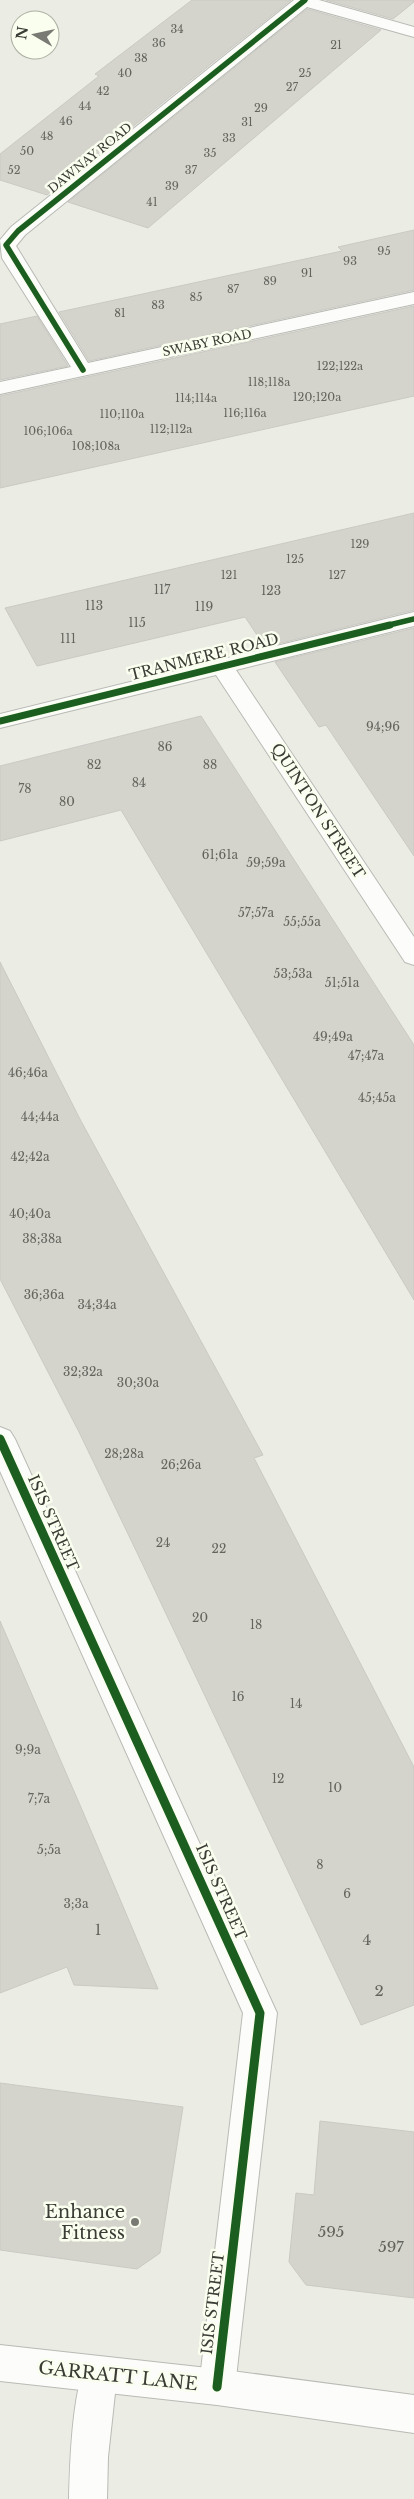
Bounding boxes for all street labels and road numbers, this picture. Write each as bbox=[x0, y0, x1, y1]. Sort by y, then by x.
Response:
street label: DAWNAY ROAD bbox=[45, 119, 135, 196]
street label: SWABY ROAD bbox=[161, 326, 253, 359]
street label: TRANMERE ROAD bbox=[127, 629, 281, 684]
street label: QUINTON STREET bbox=[267, 739, 369, 882]
street label: ISIS STREET bbox=[24, 1472, 83, 1574]
street label: ISIS STREET bbox=[192, 1841, 251, 1943]
street label: ISIS STREET bbox=[197, 2250, 228, 2355]
street label: GARRATT LANE bbox=[37, 2357, 199, 2395]

